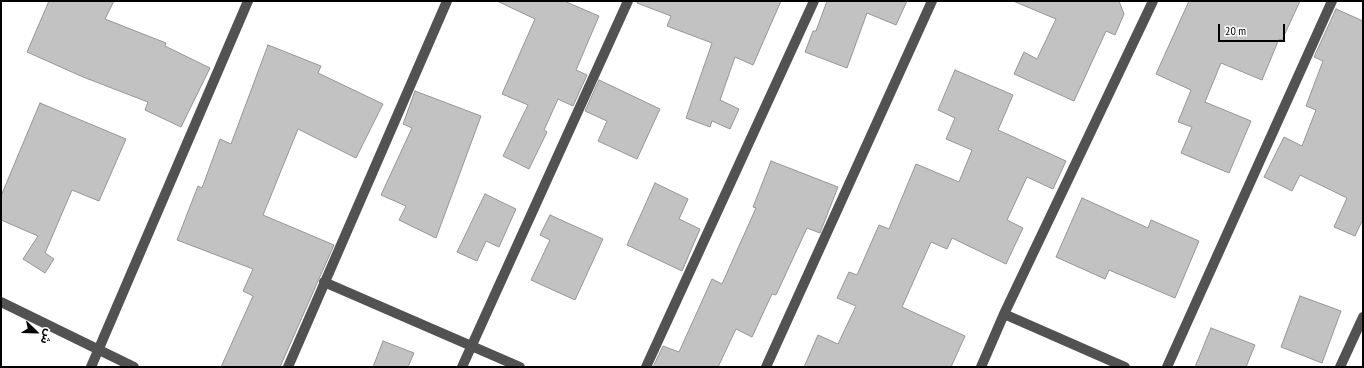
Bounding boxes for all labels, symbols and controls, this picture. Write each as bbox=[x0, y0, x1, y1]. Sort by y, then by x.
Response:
scale bar bbox=[1220, 16, 1287, 42]
text: 20 m bbox=[1225, 23, 1246, 38]
north arrow bbox=[16, 312, 56, 352]
text: ش bbox=[38, 327, 56, 346]

